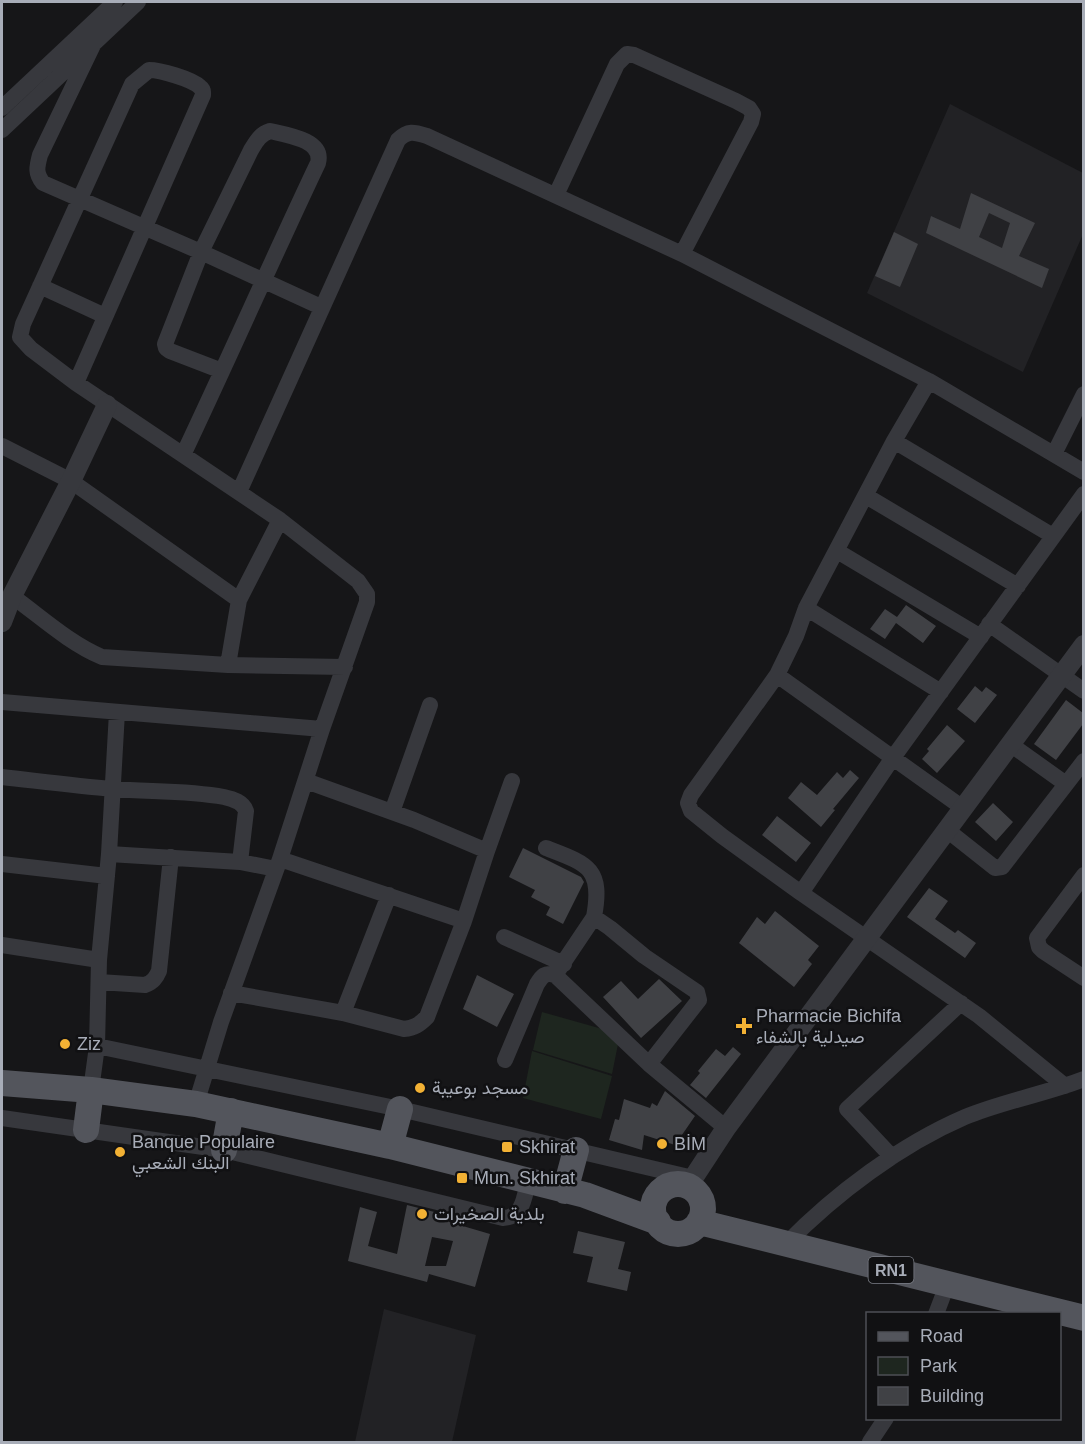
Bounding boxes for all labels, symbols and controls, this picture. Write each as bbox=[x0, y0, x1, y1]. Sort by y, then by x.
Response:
place label: Pharmacie Bichifa صيدلية بالشفاء bbox=[756, 1006, 902, 1047]
marker: Pharmacie Bichifa صيدلية بالشفاء bbox=[737, 1019, 751, 1033]
place label: Ziz bbox=[77, 1034, 101, 1054]
marker: Ziz bbox=[58, 1037, 72, 1051]
place label: مسجد بوعيبة bbox=[432, 1078, 528, 1099]
marker: مسجد بوعيبة bbox=[413, 1081, 427, 1095]
place label: Banque Populaire البنك الشعبي bbox=[132, 1132, 275, 1178]
place label: BİM bbox=[674, 1134, 706, 1154]
place label: Skhirat bbox=[519, 1137, 575, 1157]
marker: BİM bbox=[655, 1137, 669, 1151]
marker: Skhirat bbox=[500, 1140, 514, 1154]
marker: Banque Populaire البنك الشعبي bbox=[113, 1145, 127, 1159]
place label: Mun. Skhirat bbox=[474, 1168, 575, 1188]
marker: Mun. Skhirat bbox=[455, 1171, 469, 1185]
place label: بلدية الصخيرات bbox=[434, 1204, 544, 1225]
marker: بلدية الصخيرات bbox=[415, 1207, 429, 1221]
road number: RN1 bbox=[868, 1257, 914, 1283]
legend bbox=[866, 1312, 1061, 1420]
text: Road bbox=[920, 1326, 963, 1346]
text: Park bbox=[920, 1356, 958, 1376]
text: Building bbox=[920, 1386, 984, 1406]

